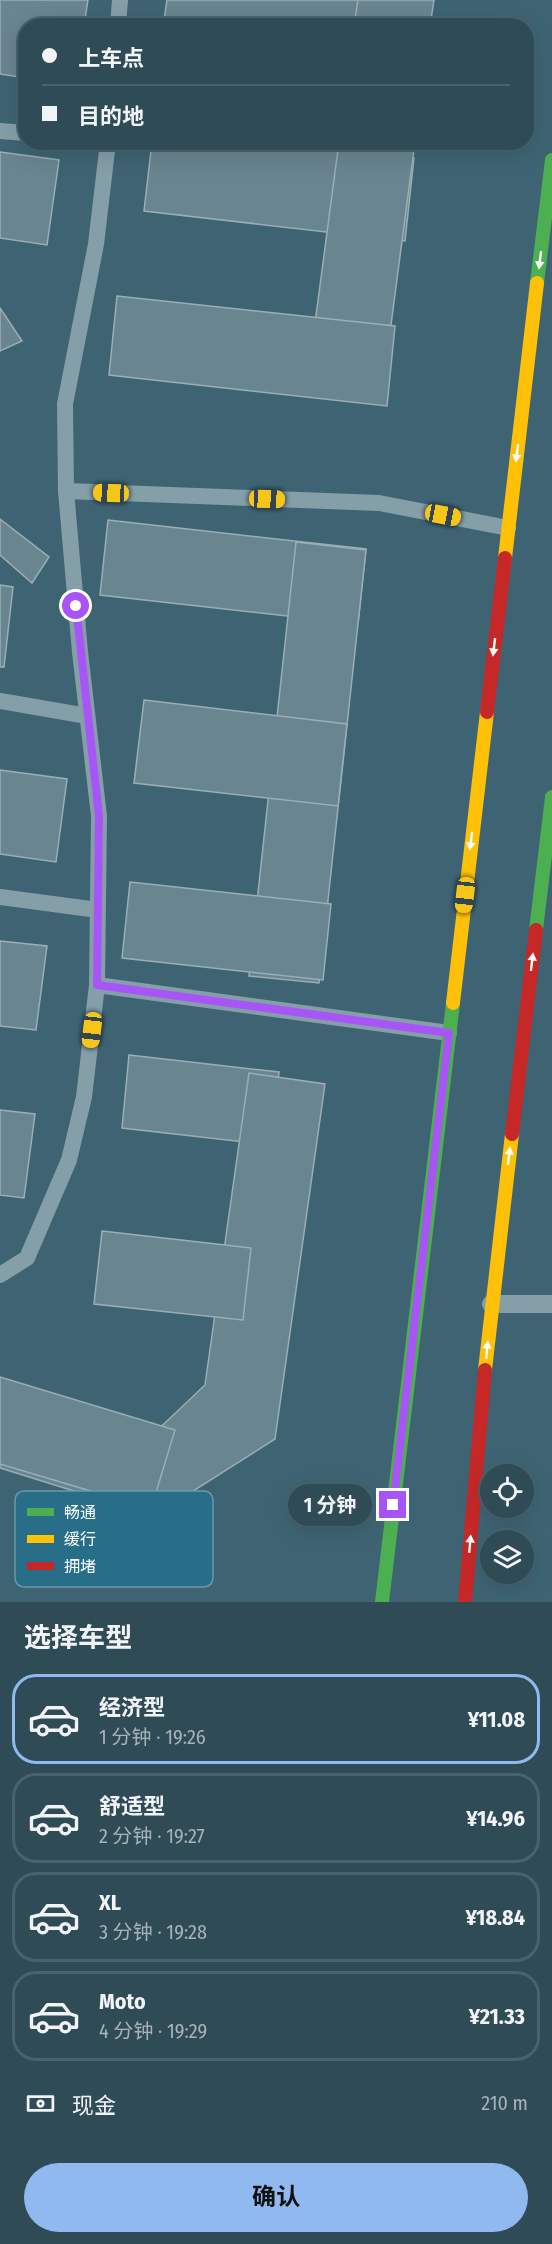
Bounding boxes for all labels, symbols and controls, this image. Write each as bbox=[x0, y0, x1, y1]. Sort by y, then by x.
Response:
text: 上车点 bbox=[78, 45, 144, 72]
text: 目的地 bbox=[78, 103, 144, 130]
one-way arrow bbox=[535, 250, 545, 269]
one-way arrow bbox=[512, 444, 522, 463]
car bbox=[93, 483, 129, 503]
car bbox=[249, 489, 285, 509]
car bbox=[424, 503, 462, 527]
route start bbox=[62, 592, 89, 619]
one-way arrow bbox=[489, 638, 499, 657]
one-way arrow bbox=[467, 831, 476, 850]
car bbox=[454, 876, 476, 914]
one-way arrow bbox=[528, 953, 537, 972]
car bbox=[81, 1011, 103, 1049]
one-way arrow bbox=[504, 1146, 514, 1165]
one-way arrow bbox=[482, 1340, 492, 1359]
map controls bbox=[480, 1464, 534, 1584]
button: locate bbox=[480, 1464, 534, 1518]
callout: 1 分钟 bbox=[288, 1484, 372, 1526]
legend bbox=[15, 1491, 213, 1587]
route end bbox=[379, 1491, 406, 1518]
text: 1 分钟 bbox=[304, 1493, 356, 1517]
text: 畅通 bbox=[64, 1503, 96, 1522]
text: 缓行 bbox=[64, 1530, 96, 1549]
button: layers bbox=[480, 1530, 534, 1584]
one-way arrow bbox=[465, 1534, 475, 1553]
text: 拥堵 bbox=[64, 1557, 96, 1576]
text: 选择车型 bbox=[24, 1622, 132, 1654]
icon: car bbox=[27, 1692, 81, 1746]
text: 经济型 bbox=[99, 1694, 165, 1721]
text: ¥11.08 bbox=[468, 1706, 525, 1733]
text: 1 分钟 · 19:26 bbox=[99, 1725, 206, 1749]
icon: car bbox=[27, 1791, 81, 1845]
text: 舒适型 bbox=[99, 1793, 165, 1820]
text: ¥14.96 bbox=[466, 1805, 525, 1832]
text: 2 分钟 · 19:27 bbox=[99, 1824, 205, 1848]
text: XL bbox=[99, 1889, 121, 1916]
icon: car bbox=[27, 1890, 81, 1944]
text: ¥18.84 bbox=[465, 1904, 525, 1931]
text: 3 分钟 · 19:28 bbox=[99, 1920, 207, 1944]
text: Moto bbox=[99, 1988, 146, 2015]
icon: car bbox=[27, 1989, 81, 2043]
text: ¥21.33 bbox=[469, 2003, 525, 2030]
text: 4 分钟 · 19:29 bbox=[99, 2019, 207, 2043]
icon: cash bbox=[24, 2087, 57, 2120]
text: 210 m bbox=[481, 2091, 528, 2115]
text: 现金 bbox=[72, 2092, 116, 2119]
button: 确认 bbox=[24, 2163, 528, 2232]

